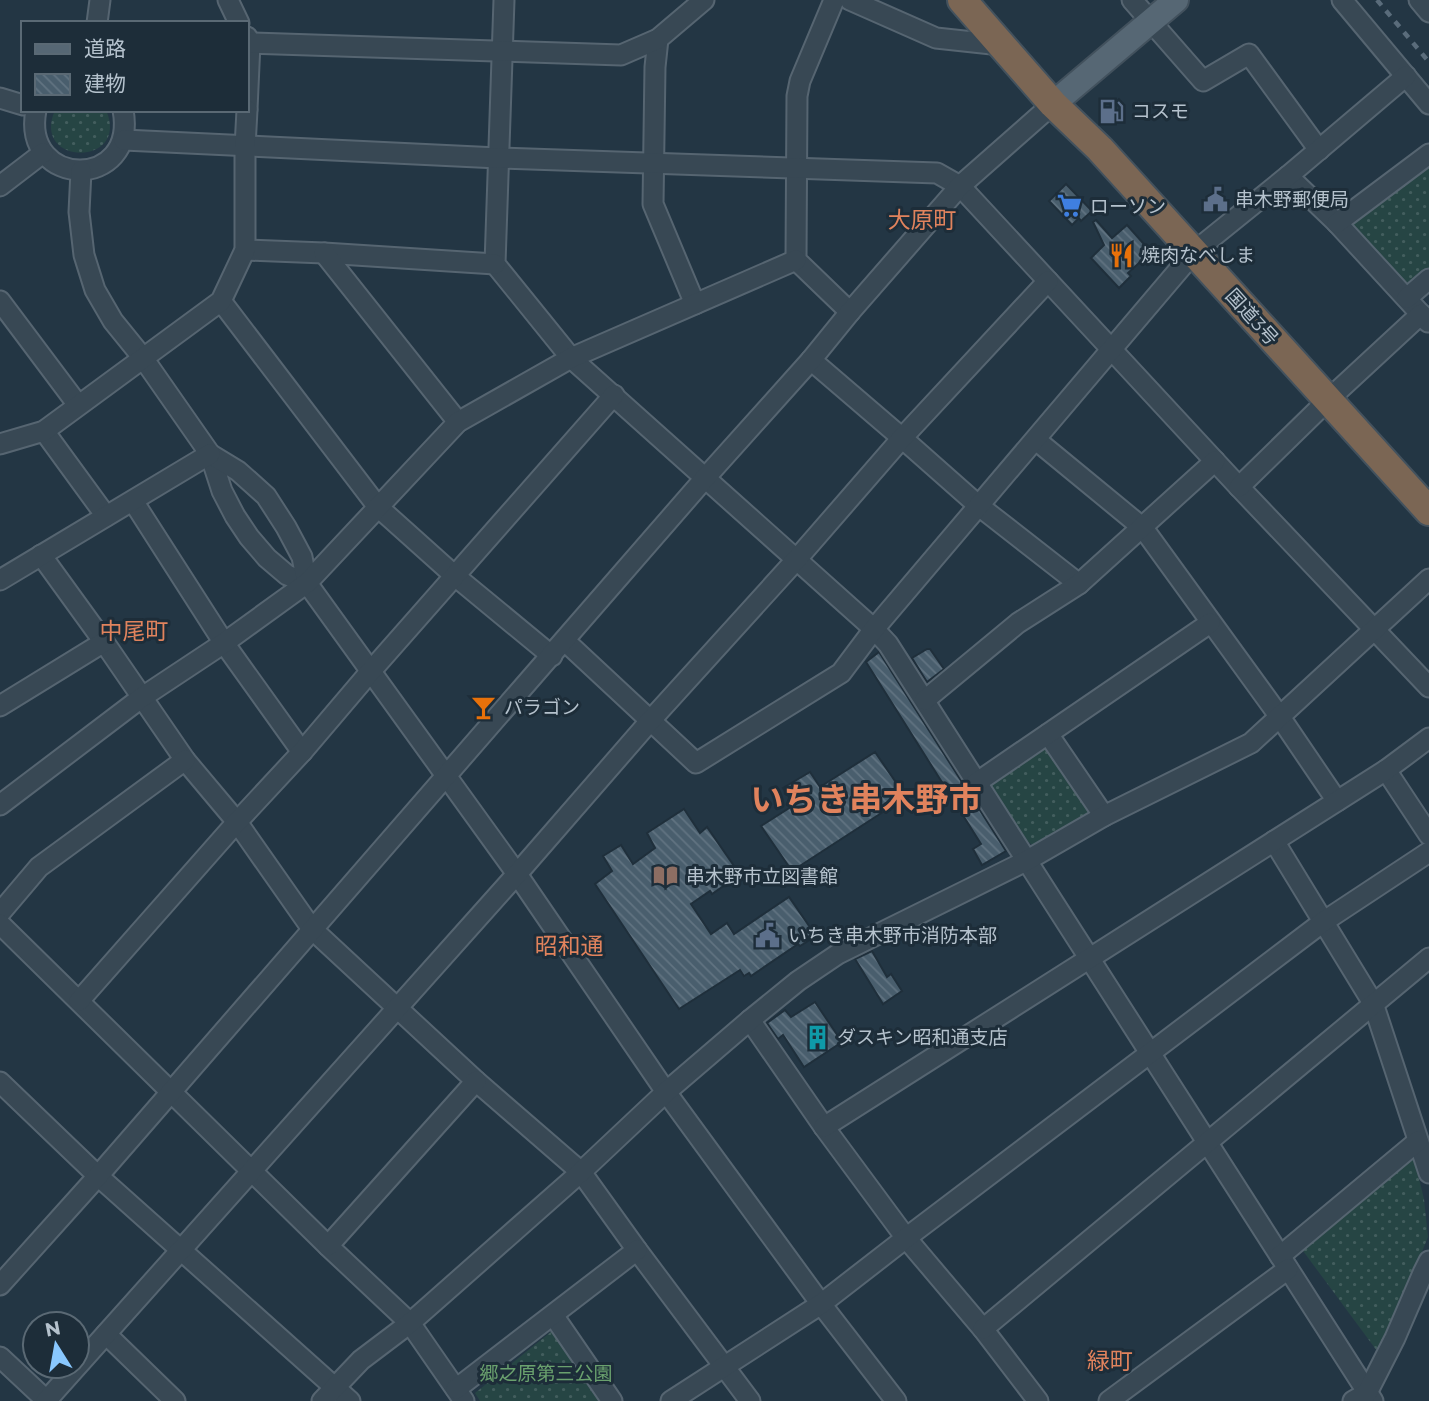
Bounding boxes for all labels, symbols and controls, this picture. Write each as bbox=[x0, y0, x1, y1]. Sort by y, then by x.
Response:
legend bbox=[21, 21, 248, 112]
text: 道路 bbox=[84, 36, 126, 61]
text: 建物 bbox=[84, 71, 126, 96]
fuel station icon: コスモ bbox=[1098, 97, 1126, 125]
place label: コスモ bbox=[1132, 100, 1189, 123]
public building icon: 串木野郵便局 bbox=[1201, 185, 1229, 213]
place label: 串木野郵便局 bbox=[1235, 188, 1349, 211]
supermarket icon: ローソン bbox=[1056, 192, 1084, 220]
place label: ローソン bbox=[1090, 195, 1166, 218]
district label: 大原町 bbox=[888, 206, 957, 234]
restaurant icon: 焼肉なべしま bbox=[1107, 241, 1135, 269]
place label: 焼肉なべしま bbox=[1141, 244, 1255, 267]
street label: 国道3号 bbox=[1221, 284, 1283, 350]
district label: 中尾町 bbox=[100, 617, 169, 645]
bar icon: パラゴン bbox=[470, 693, 498, 721]
place label: パラゴン bbox=[504, 696, 580, 719]
district label: いちき串木野市 bbox=[751, 779, 982, 819]
library icon: 串木野市立図書館 bbox=[652, 862, 680, 890]
place label: 串木野市立図書館 bbox=[686, 865, 838, 888]
public building icon: いちき串木野市消防本部 bbox=[754, 921, 782, 949]
place label: いちき串木野市消防本部 bbox=[788, 924, 997, 947]
district label: 昭和通 bbox=[535, 932, 604, 960]
building icon: ダスキン昭和通支店 bbox=[803, 1023, 831, 1051]
place label: ダスキン昭和通支店 bbox=[837, 1026, 1007, 1049]
north arrow bbox=[21, 1310, 91, 1380]
text: N bbox=[43, 1316, 63, 1342]
district label: 緑町 bbox=[1087, 1347, 1133, 1375]
park label: 郷之原第三公園 bbox=[479, 1362, 613, 1385]

